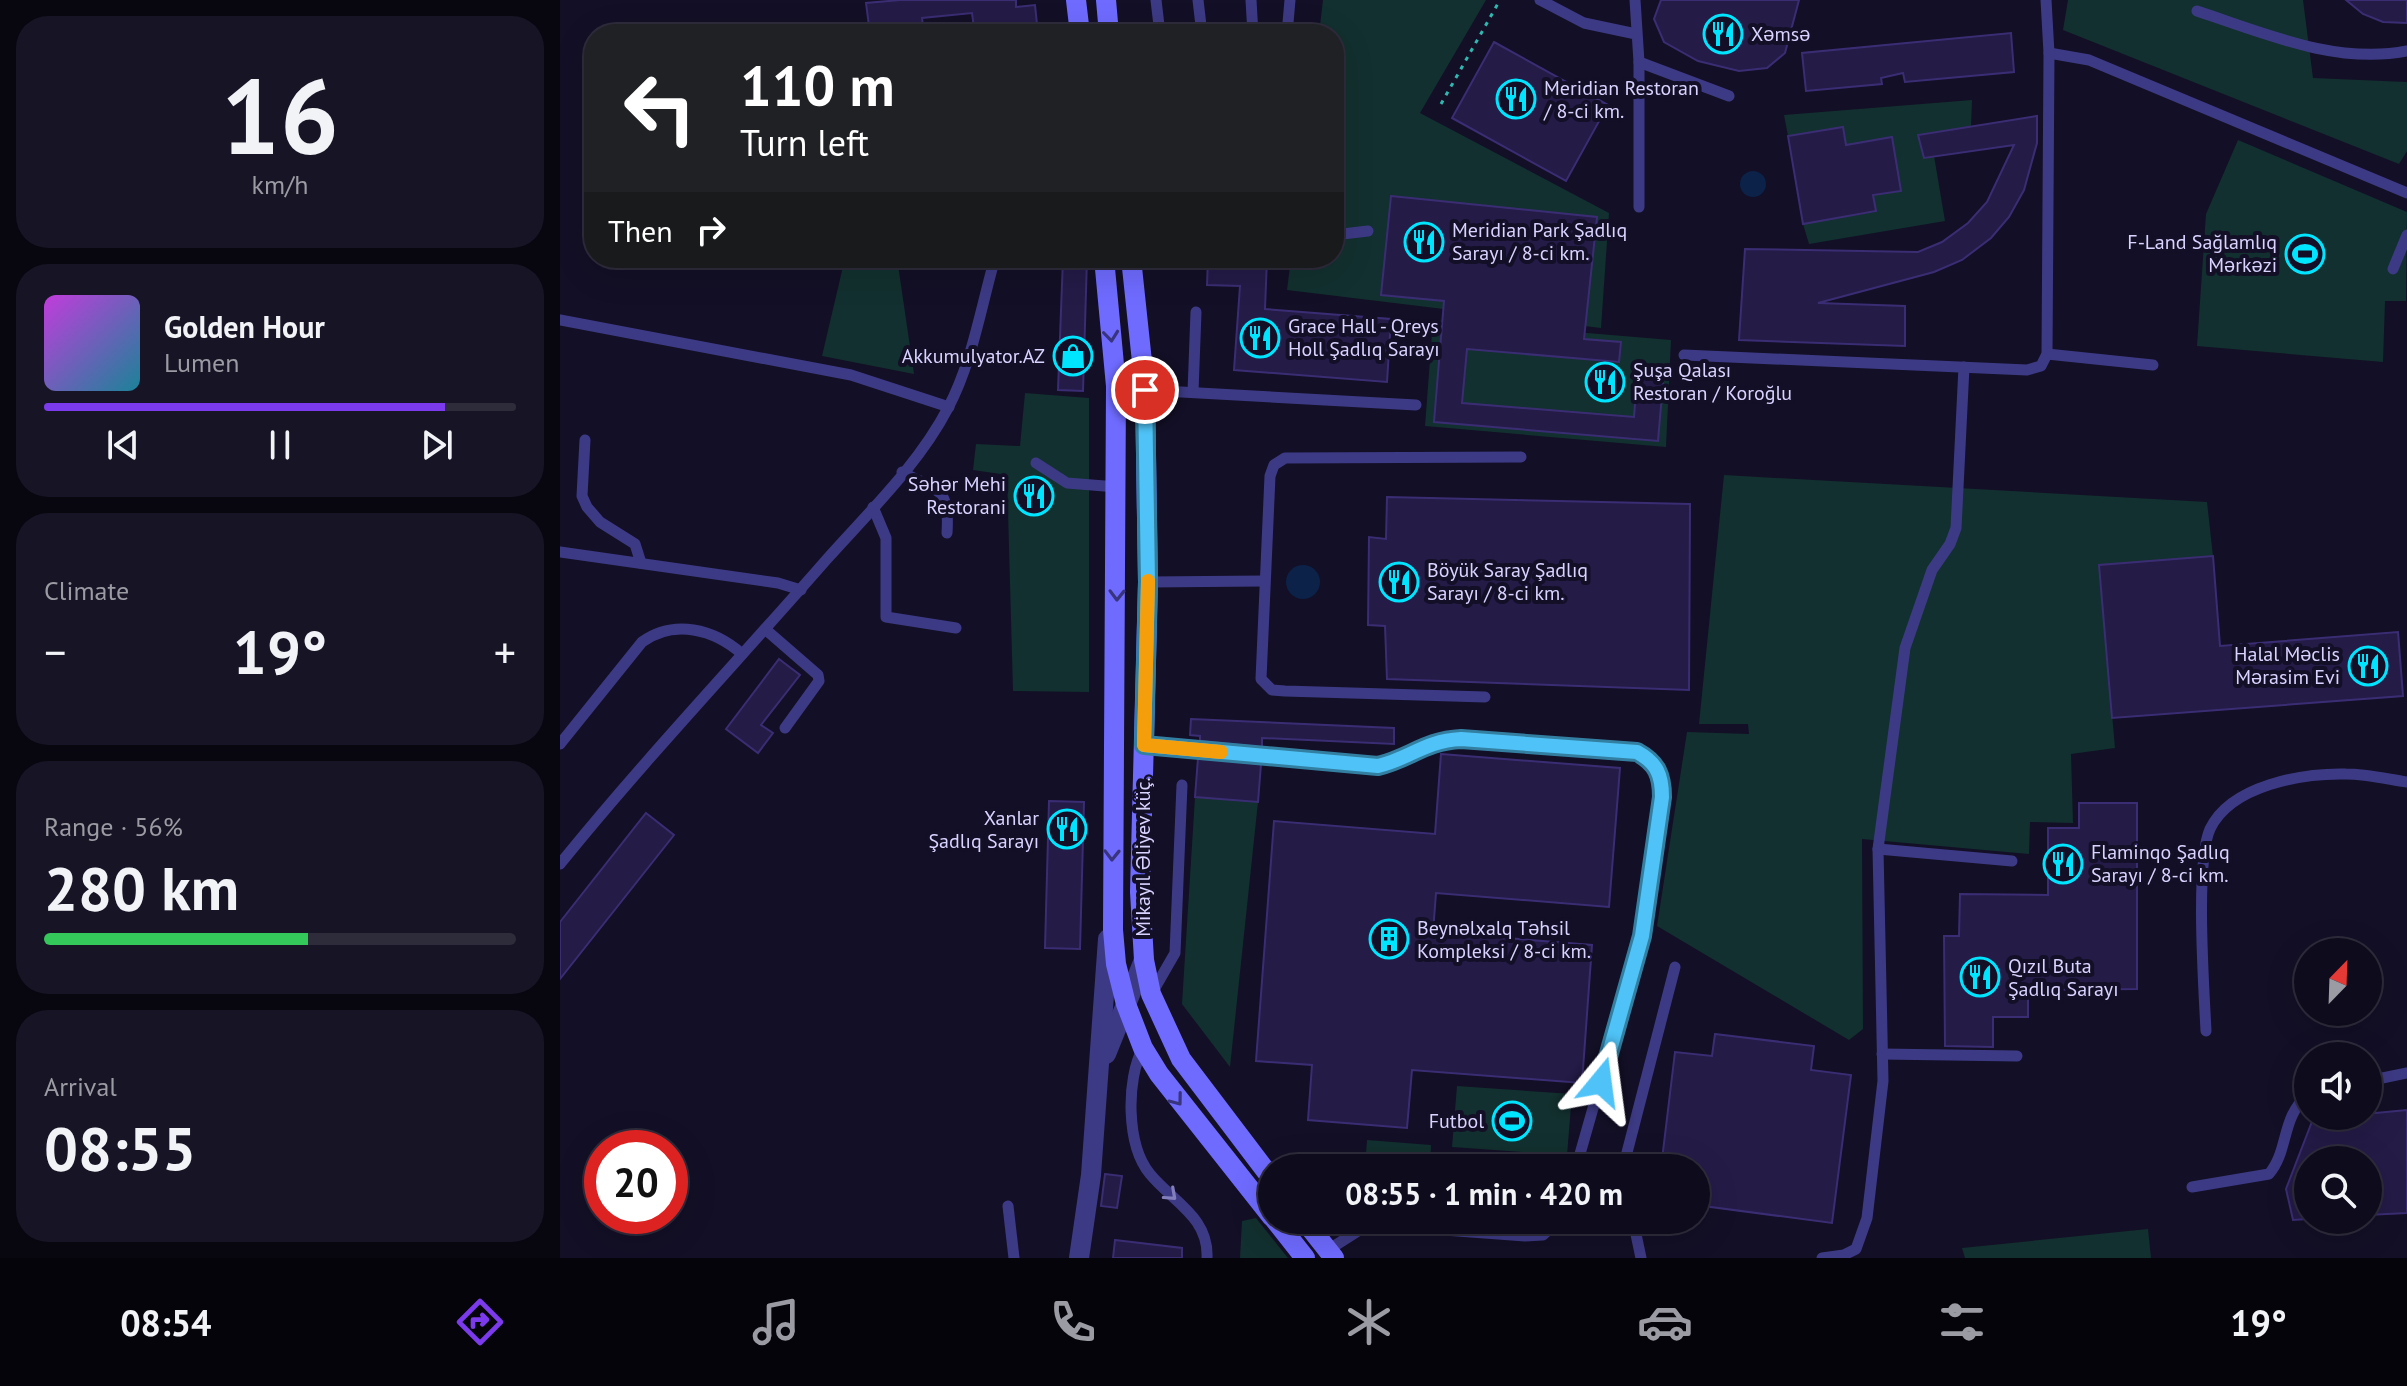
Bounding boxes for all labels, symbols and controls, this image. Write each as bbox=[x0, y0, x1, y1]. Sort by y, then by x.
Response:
restaurant icon: Xəmsə bbox=[1702, 13, 1744, 55]
place label: Xəmsə bbox=[1751, 21, 1810, 47]
text: 16 bbox=[221, 48, 339, 183]
text: 110 m bbox=[740, 49, 895, 121]
icon: left bbox=[608, 56, 712, 160]
place label: Meridian Restoran / 8-ci km. bbox=[1543, 75, 1699, 124]
restaurant icon: Meridian Restoran / 8-ci km. bbox=[1495, 78, 1537, 120]
text: Turn left bbox=[740, 119, 869, 166]
text: km/h bbox=[252, 168, 309, 201]
icon: right bbox=[689, 208, 733, 252]
text: Then bbox=[608, 211, 673, 250]
place label: Meridian Park Şadlıq Sarayı / 8-ci km. bbox=[1452, 217, 1627, 266]
restaurant icon: Meridian Park Şadlıq Sarayı / 8-ci km. bbox=[1403, 221, 1445, 263]
place label: F-Land Sağlamlıq Mərkəzi bbox=[2127, 229, 2277, 278]
sports icon: F-Land Sağlamlıq Mərkəzi bbox=[2284, 233, 2326, 275]
text: Golden Hour bbox=[164, 307, 325, 346]
place label: Grace Hall - Qreys Holl Şadlıq Sarayı bbox=[1288, 313, 1440, 362]
restaurant icon: Grace Hall - Qreys Holl Şadlıq Sarayı bbox=[1239, 317, 1281, 359]
one-way arrow bbox=[1103, 330, 1120, 343]
shop icon: Akkumulyator.AZ bbox=[1052, 335, 1094, 377]
place label: Akkumulyator.AZ bbox=[902, 343, 1045, 369]
text: Lumen bbox=[164, 346, 239, 379]
pin bbox=[1111, 356, 1179, 424]
place label: Şuşa Qalası Restoran / Koroğlu bbox=[1633, 357, 1792, 406]
restaurant icon: Şuşa Qalası Restoran / Koroğlu bbox=[1584, 361, 1626, 403]
icon: arrive bbox=[1123, 368, 1167, 412]
icon: previous bbox=[101, 423, 145, 467]
icon: pause bbox=[258, 423, 302, 467]
icon: next bbox=[415, 423, 459, 467]
place label: Səhər Mehi Restorani bbox=[908, 471, 1006, 520]
restaurant icon: Səhər Mehi Restorani bbox=[1013, 475, 1055, 517]
place label: Böyük Saray Şadlıq Sarayı / 8-ci km. bbox=[1427, 557, 1588, 606]
restaurant icon: Böyük Saray Şadlıq Sarayı / 8-ci km. bbox=[1378, 561, 1420, 603]
text: Climate bbox=[44, 574, 129, 607]
one-way arrow bbox=[1109, 589, 1126, 602]
text: 19° bbox=[233, 613, 327, 691]
text: − bbox=[44, 623, 66, 680]
text: + bbox=[494, 623, 516, 680]
place label: Halal Məclis Mərasim Evi bbox=[2234, 641, 2340, 690]
restaurant icon: Halal Məclis Mərasim Evi bbox=[2347, 645, 2389, 687]
street label: Mikayıl Əliyev küç. bbox=[1130, 777, 1156, 937]
place label: Xanlar Şadlıq Sarayı bbox=[928, 805, 1039, 854]
restaurant icon: Xanlar Şadlıq Sarayı bbox=[1046, 808, 1088, 850]
text: Range · 56% bbox=[44, 810, 183, 843]
place label: Flaminqo Şadlıq Sarayı / 8-ci km. bbox=[2091, 839, 2230, 888]
restaurant icon: Flaminqo Şadlıq Sarayı / 8-ci km. bbox=[2042, 843, 2084, 885]
text: 280 km bbox=[44, 849, 239, 927]
one-way arrow bbox=[1103, 849, 1121, 862]
place label: Beynəlxalq Təhsil Kompleksi / 8-ci km. bbox=[1417, 915, 1591, 964]
building icon: Beynəlxalq Təhsil Kompleksi / 8-ci km. bbox=[1368, 918, 1410, 960]
north arrow bbox=[2294, 938, 2382, 1026]
map controls bbox=[2294, 938, 2382, 1234]
place label: Qızıl Buta Şadlıq Sarayı bbox=[2008, 953, 2119, 1002]
restaurant icon: Qızıl Buta Şadlıq Sarayı bbox=[1959, 956, 2001, 998]
position arrow bbox=[1559, 1040, 1643, 1124]
button: sound bbox=[2294, 1042, 2382, 1130]
text: Arrival bbox=[44, 1070, 117, 1103]
one-way arrow bbox=[1168, 1092, 1182, 1106]
sports icon: Futbol bbox=[1491, 1100, 1533, 1142]
place label: Futbol bbox=[1429, 1108, 1484, 1134]
text: 08:55 bbox=[44, 1109, 196, 1187]
speed limit sign: 20 bbox=[584, 1130, 688, 1234]
button: search bbox=[2294, 1146, 2382, 1234]
text: 08:55 · 1 min · 420 m bbox=[1345, 1174, 1623, 1213]
one-way arrow bbox=[1162, 1186, 1176, 1200]
icon: directions bbox=[452, 1294, 508, 1350]
icon: music bbox=[748, 1294, 804, 1350]
icon: phone bbox=[1045, 1294, 1101, 1350]
icon: climate bbox=[1341, 1294, 1397, 1350]
icon: car bbox=[1637, 1294, 1693, 1350]
icon: filters bbox=[1934, 1294, 1990, 1350]
text: 08:54 bbox=[120, 1299, 212, 1346]
text: 19° bbox=[2230, 1299, 2287, 1346]

